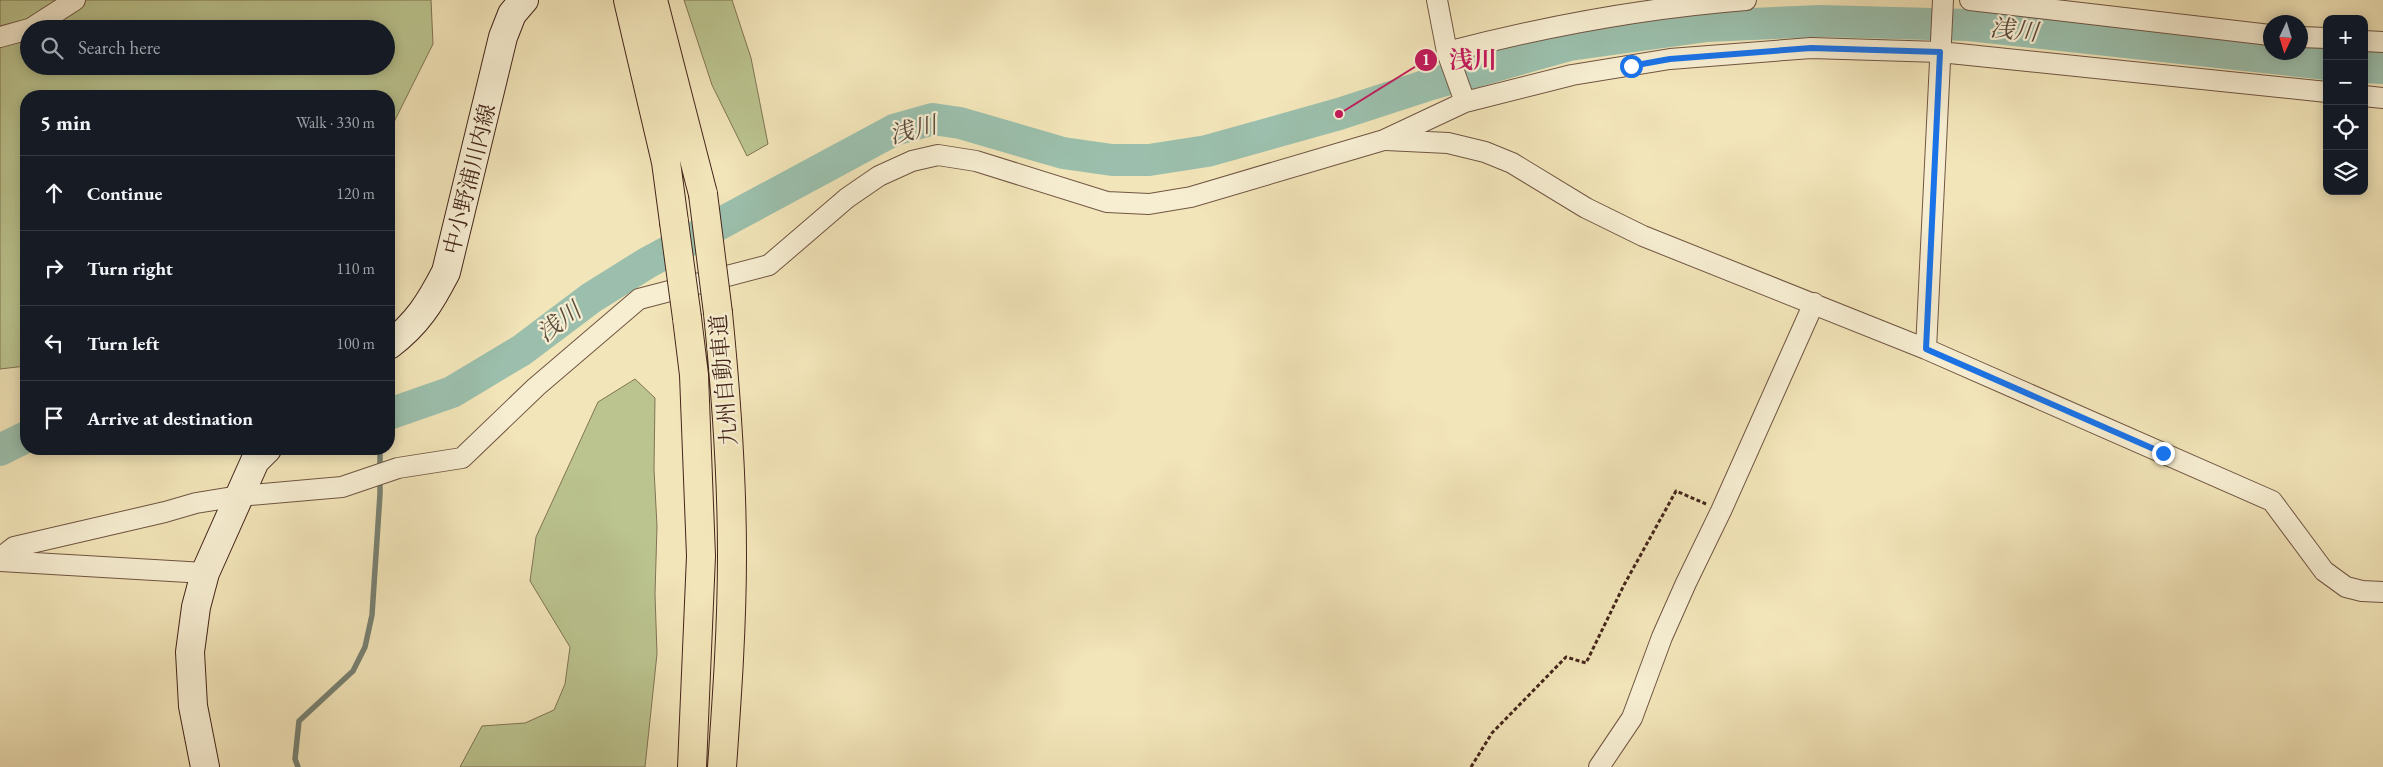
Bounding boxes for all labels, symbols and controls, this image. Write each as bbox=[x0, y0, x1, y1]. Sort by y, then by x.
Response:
water label: 浅川 bbox=[1989, 12, 2043, 48]
north arrow bbox=[2263, 15, 2308, 60]
map controls bbox=[2323, 15, 2368, 195]
button: + bbox=[2323, 15, 2368, 60]
search box bbox=[20, 20, 395, 75]
icon: search bbox=[38, 34, 66, 62]
text: Search here bbox=[78, 35, 160, 60]
callout: 浅川 bbox=[1414, 40, 1507, 79]
text: 浅川 bbox=[1449, 44, 1497, 75]
text: 1 bbox=[1422, 50, 1430, 69]
route start bbox=[1620, 55, 1643, 78]
button: − bbox=[2323, 60, 2368, 105]
street label: 中小野浦川内線 bbox=[437, 101, 502, 257]
button: locate bbox=[2323, 105, 2368, 150]
water label: 浅川 bbox=[886, 108, 943, 150]
text: 5 min bbox=[40, 109, 91, 136]
text: Walk · 330 m bbox=[296, 112, 375, 133]
button: layers bbox=[2323, 150, 2368, 195]
icon: ahead bbox=[40, 179, 68, 207]
text: Continue bbox=[87, 181, 162, 206]
text: 120 m bbox=[336, 183, 375, 204]
icon: right bbox=[40, 254, 68, 282]
text: Turn right bbox=[87, 256, 173, 281]
text: 110 m bbox=[336, 258, 375, 279]
water label: 浅川 bbox=[530, 293, 590, 348]
street label: 九州自動車道 bbox=[703, 313, 744, 447]
icon: left bbox=[40, 329, 68, 357]
text: Turn left bbox=[87, 331, 159, 356]
text: 100 m bbox=[336, 333, 375, 354]
icon: arrive bbox=[40, 404, 68, 432]
text: Arrive at destination bbox=[87, 406, 253, 431]
route end bbox=[2152, 442, 2175, 465]

